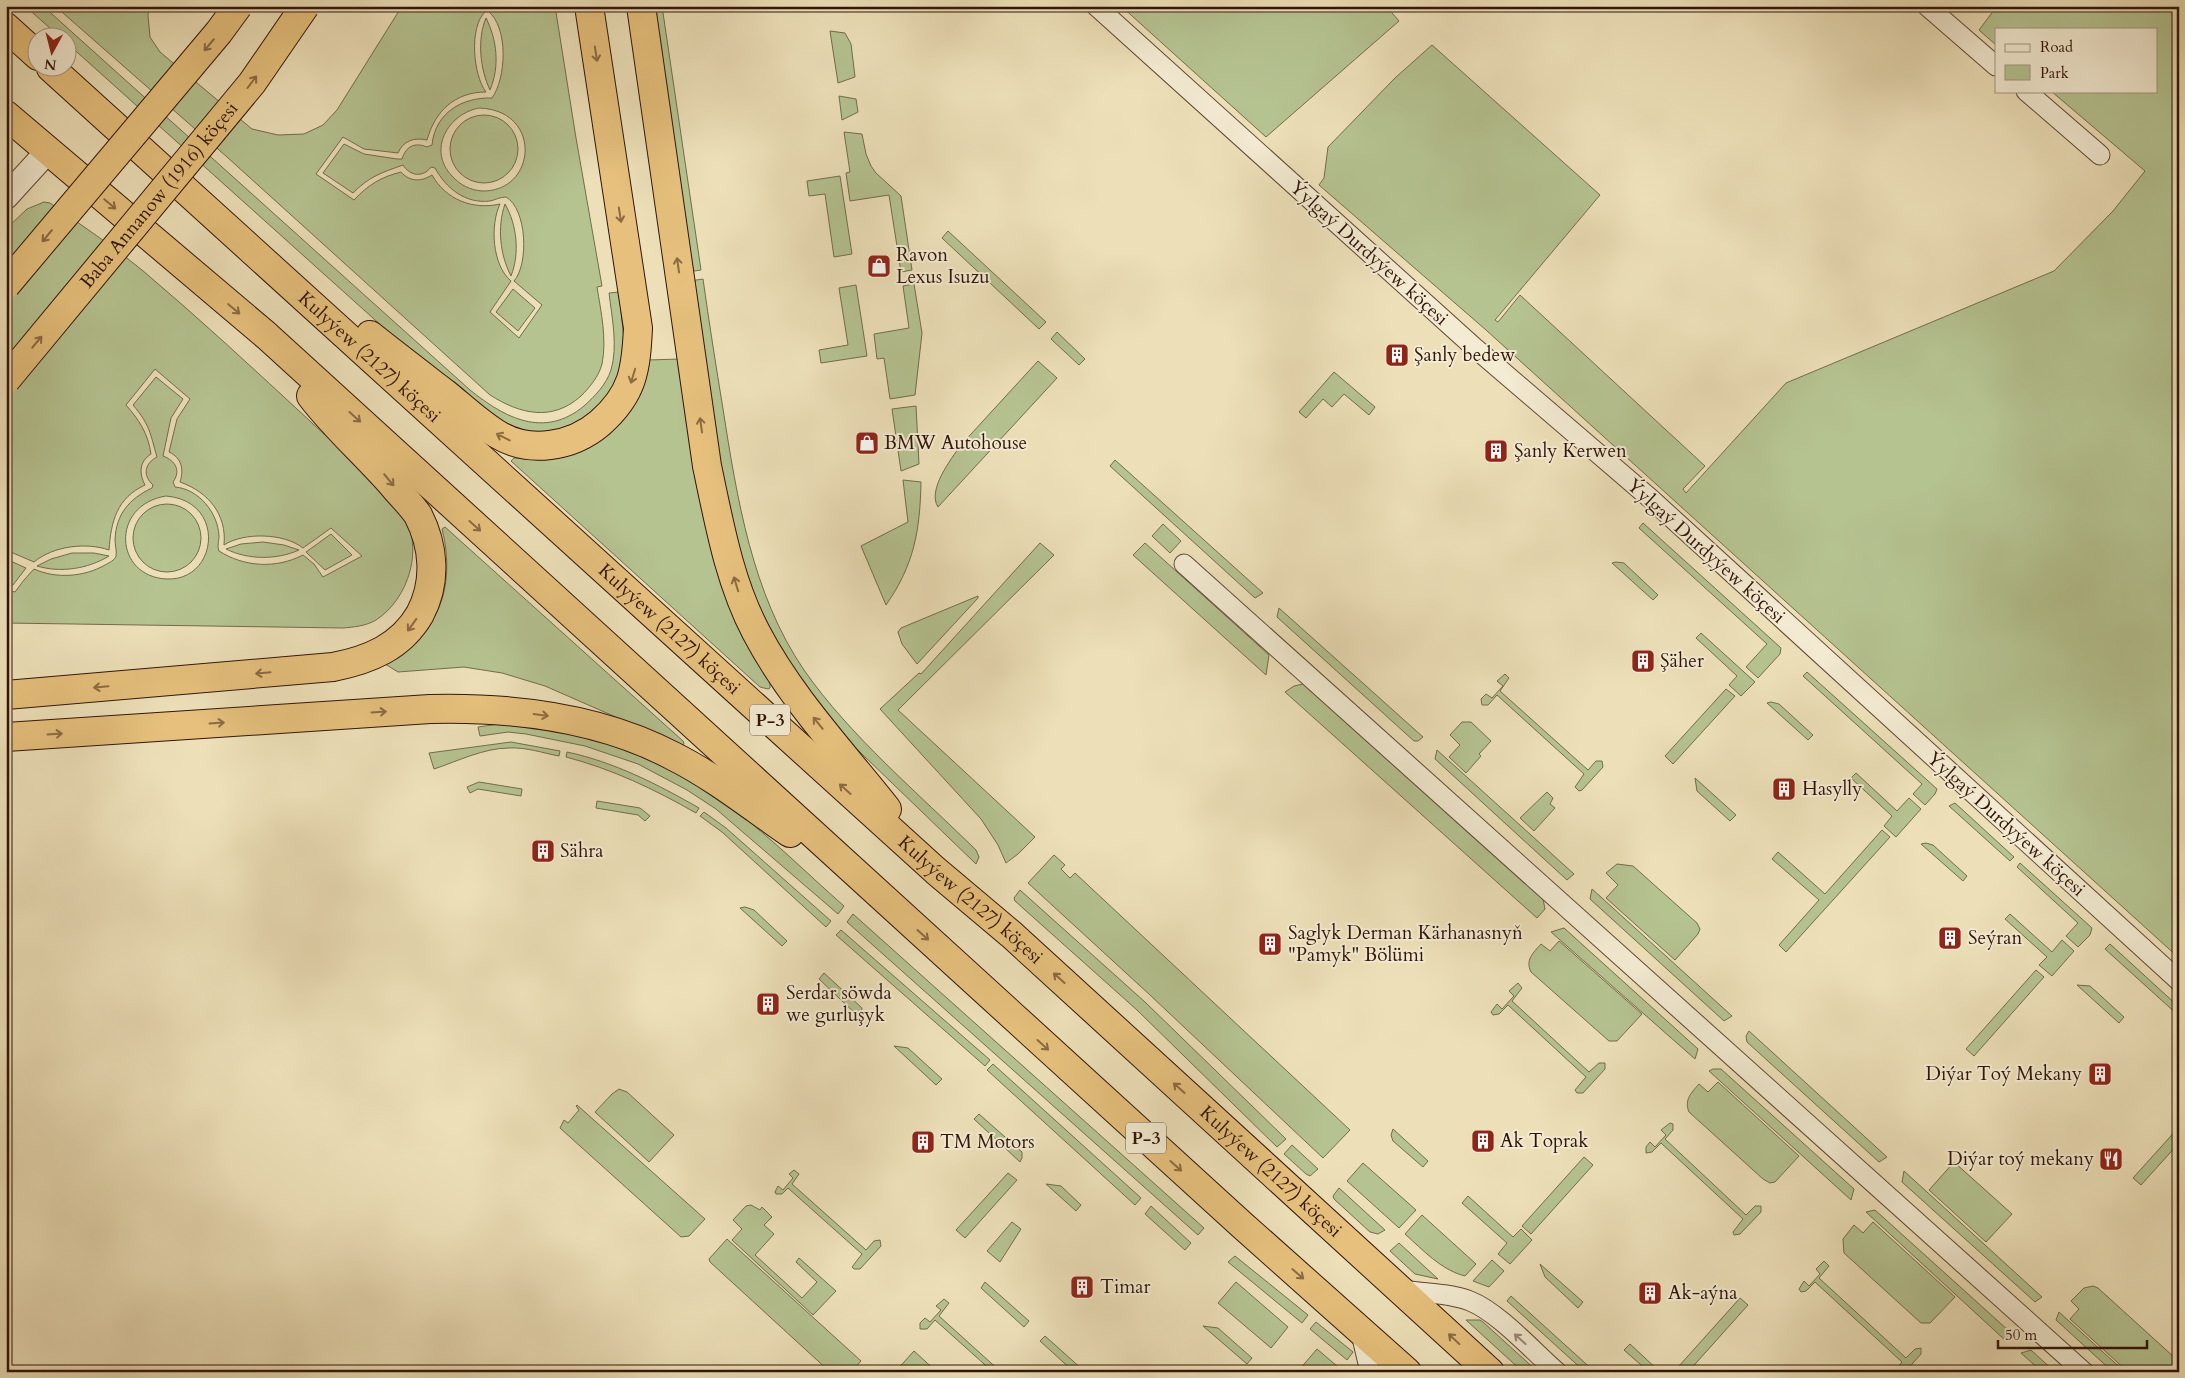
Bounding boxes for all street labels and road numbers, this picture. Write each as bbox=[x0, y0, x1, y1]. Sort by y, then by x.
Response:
street label: Baba Annanow (1916) köçesi bbox=[74, 96, 244, 294]
street label: Ýylgaý Durdyýew köçesi bbox=[1284, 175, 1454, 331]
street label: Kulyýew (2127) köçesi bbox=[293, 285, 446, 428]
street label: Ýylgaý Durdyýew köçesi bbox=[1621, 473, 1791, 629]
street label: Kulyýew (2127) köçesi bbox=[592, 558, 746, 701]
road number: P-3 bbox=[750, 704, 790, 736]
street label: Ýylgaý Durdyýew köçesi bbox=[1921, 746, 2091, 902]
street label: Kulyýew (2127) köçesi bbox=[892, 830, 1049, 970]
street label: Kulyýew (2127) köçesi bbox=[1194, 1100, 1348, 1243]
road number: P-3 bbox=[1126, 1122, 1166, 1154]

